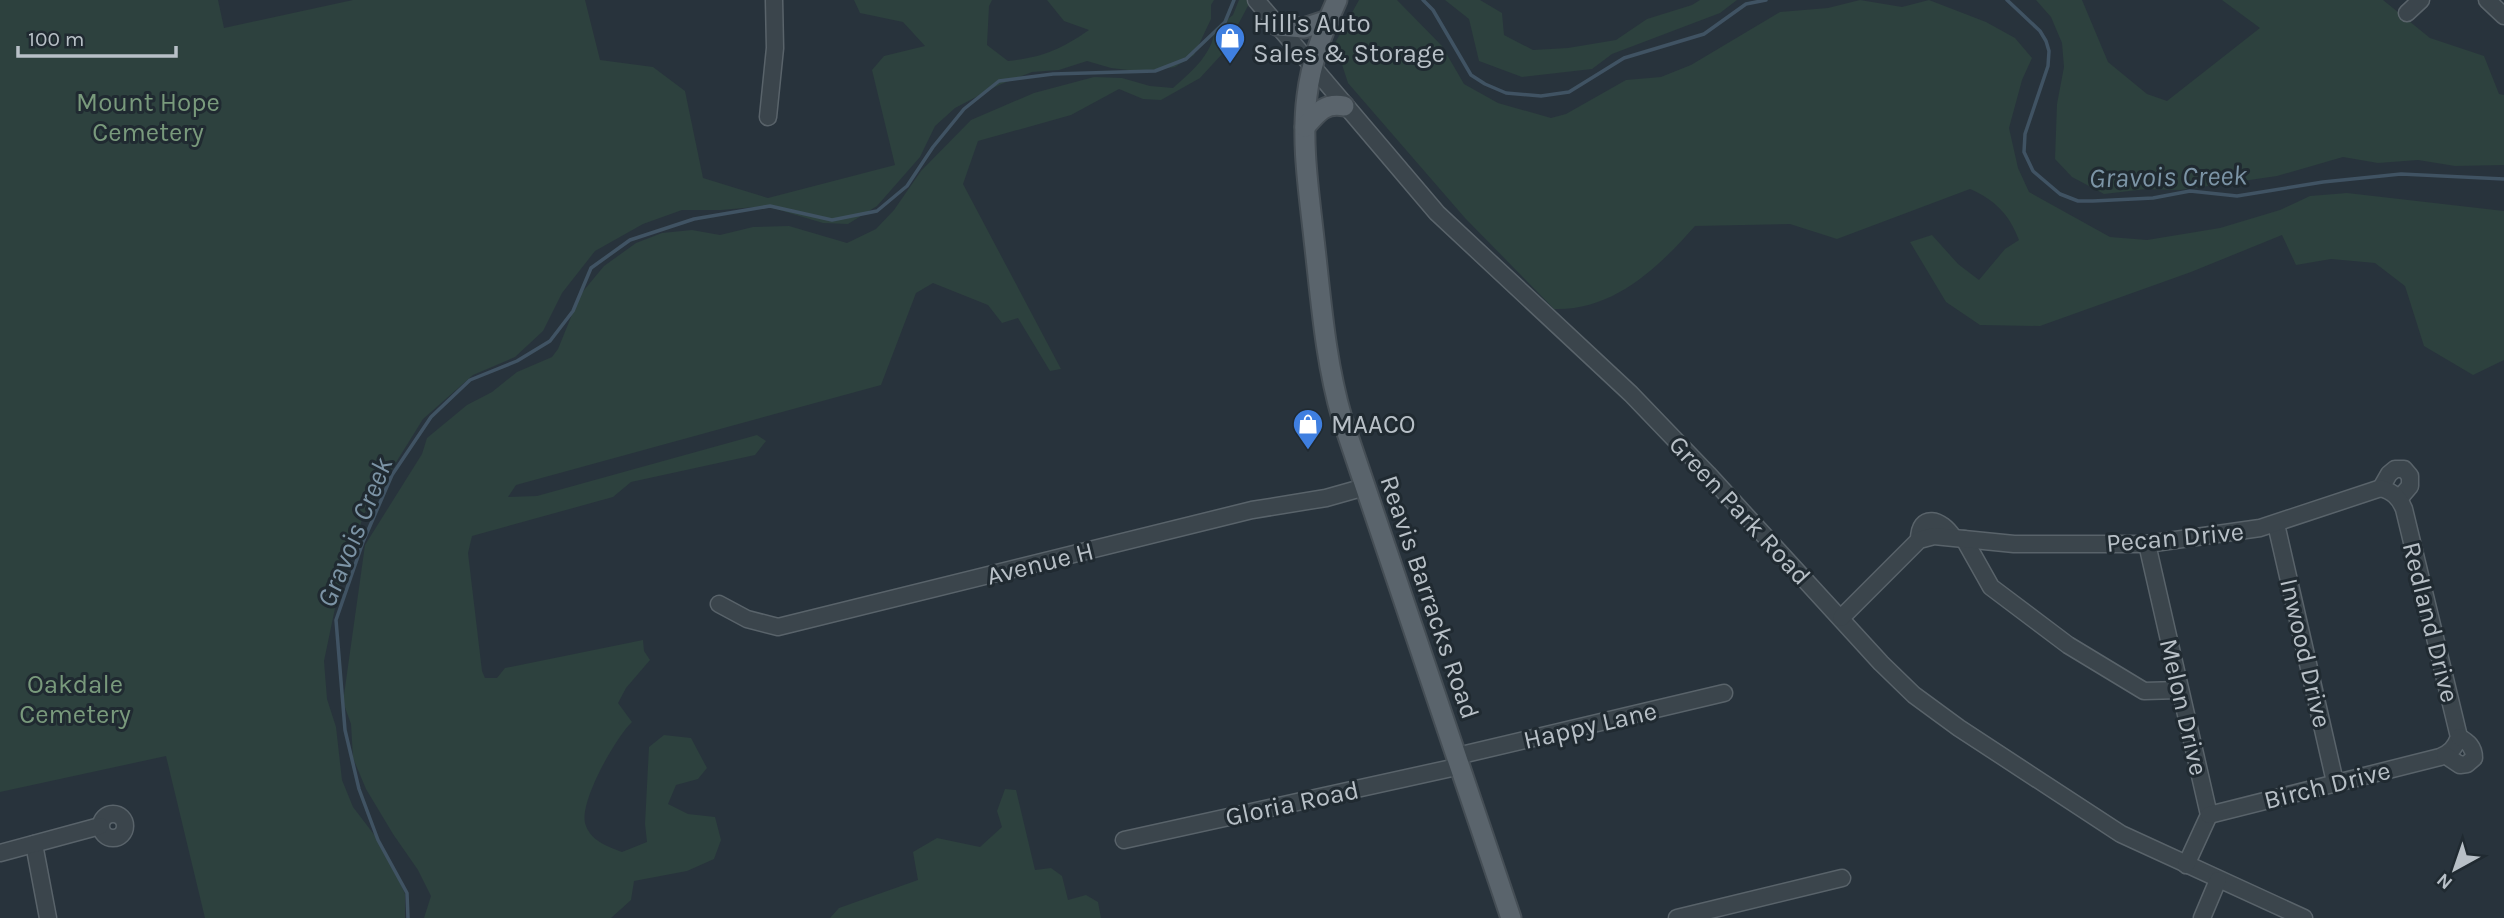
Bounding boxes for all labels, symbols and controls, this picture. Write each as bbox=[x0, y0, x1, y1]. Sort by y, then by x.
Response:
place label: Hill's Auto Sales & Storage bbox=[1253, 8, 1445, 69]
scale bar bbox=[18, 14, 175, 58]
shop icon: Hill's Auto Sales & Storage bbox=[1213, 21, 1247, 65]
text: 100 m bbox=[28, 27, 85, 51]
park label: Mount Hope Cemetery bbox=[76, 87, 220, 148]
water label: Gravois Creek bbox=[2089, 159, 2248, 194]
shop icon: MAACO bbox=[1291, 407, 1325, 451]
place label: MAACO bbox=[1331, 409, 1416, 440]
street label: Green Park Road bbox=[1662, 429, 1817, 592]
water label: Gravois Creek bbox=[310, 452, 400, 612]
street label: Reavis Barracks Road bbox=[1373, 471, 1486, 723]
street label: Pecan Drive bbox=[2105, 516, 2245, 559]
street label: Avenue H bbox=[983, 535, 1097, 592]
street label: Redland Drive bbox=[2396, 539, 2465, 706]
street label: Inwood Drive bbox=[2273, 575, 2338, 731]
street label: Melon Drive bbox=[2153, 636, 2214, 779]
park label: Oakdale Cemetery bbox=[19, 669, 131, 730]
street label: Happy Lane bbox=[1520, 695, 1660, 756]
street label: Birch Drive bbox=[2261, 755, 2394, 816]
street label: Gloria Road bbox=[1222, 774, 1362, 833]
north arrow bbox=[2420, 834, 2490, 904]
text: N bbox=[2432, 868, 2457, 894]

